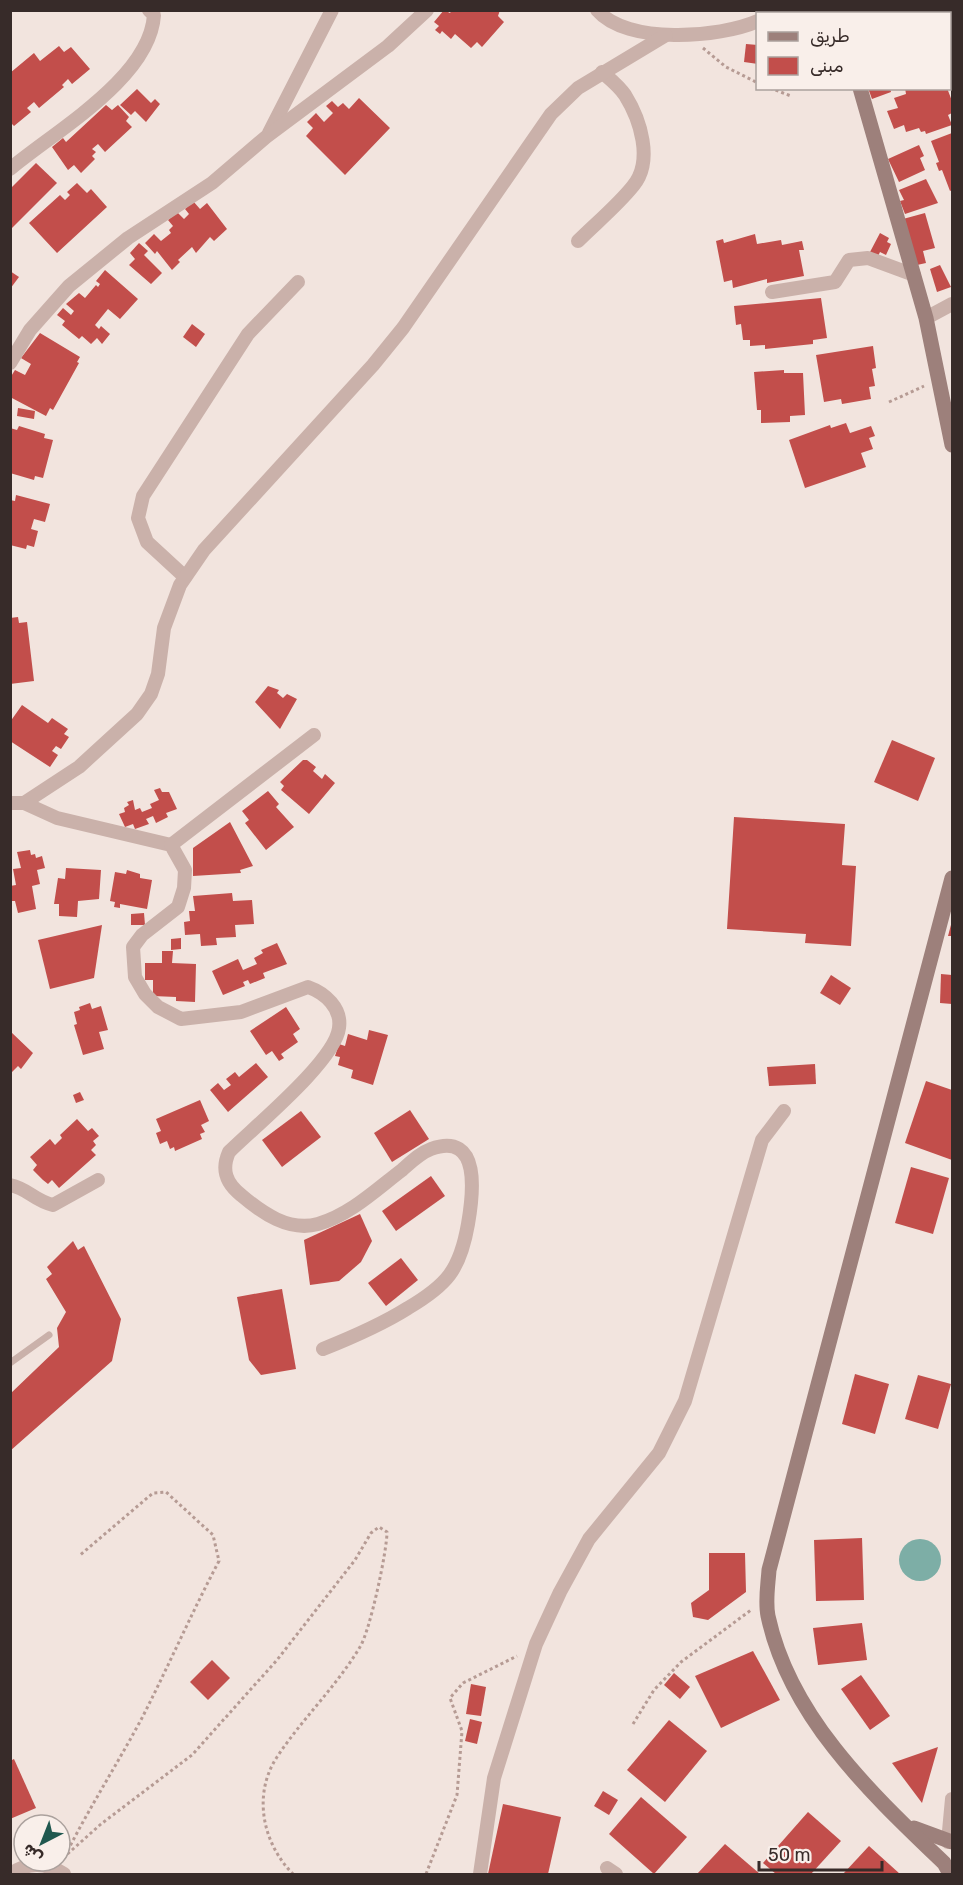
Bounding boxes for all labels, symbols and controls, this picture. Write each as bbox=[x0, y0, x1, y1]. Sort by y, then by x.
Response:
legend bbox=[756, 12, 951, 90]
text: طريق bbox=[810, 25, 850, 47]
text: مبنى bbox=[810, 55, 844, 77]
north arrow bbox=[12, 1813, 72, 1873]
scale bar bbox=[759, 1834, 882, 1872]
text: ش bbox=[18, 1840, 46, 1868]
text: 50 m bbox=[768, 1844, 811, 1866]

